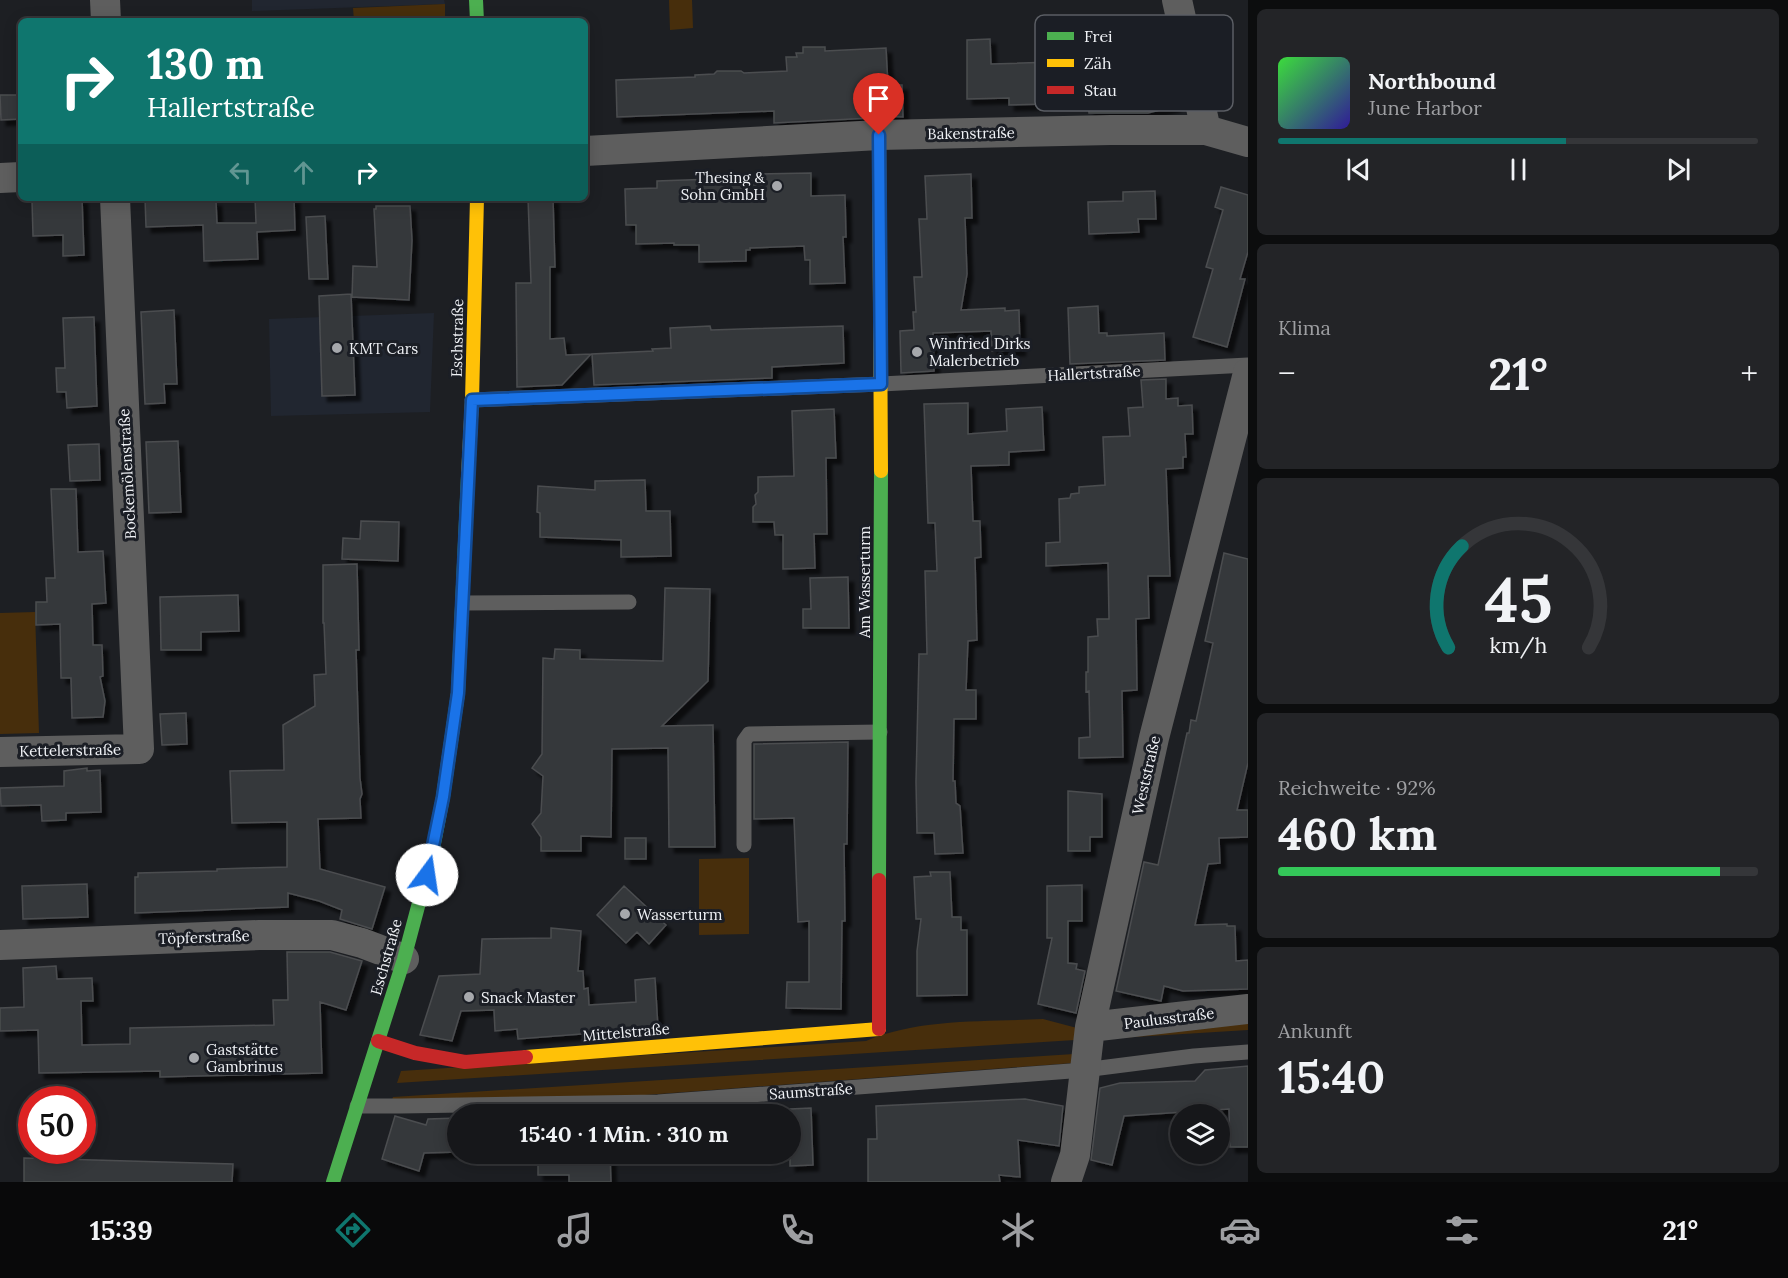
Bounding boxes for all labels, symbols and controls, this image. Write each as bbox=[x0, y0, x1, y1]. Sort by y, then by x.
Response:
legend bbox=[1035, 15, 1233, 111]
text: Frei bbox=[1084, 26, 1113, 46]
text: 130 m bbox=[147, 37, 264, 91]
icon: right bbox=[48, 42, 126, 120]
text: Zäh bbox=[1084, 53, 1112, 73]
text: Northbound bbox=[1368, 67, 1496, 95]
pin bbox=[853, 73, 904, 135]
text: Stau bbox=[1084, 80, 1117, 100]
icon: arrive bbox=[862, 82, 895, 115]
text: Hallertstraße bbox=[147, 90, 315, 124]
text: June Harbor bbox=[1368, 95, 1482, 120]
street label: Bakenstraße bbox=[927, 123, 1015, 143]
icon: previous bbox=[1342, 153, 1375, 186]
icon: pause bbox=[1502, 153, 1535, 186]
icon: next bbox=[1662, 153, 1695, 186]
icon: left bbox=[224, 156, 257, 189]
icon: ahead bbox=[287, 156, 320, 189]
icon: right bbox=[350, 156, 383, 189]
place label: Thesing & Sohn GmbH bbox=[681, 168, 766, 204]
marker: Thesing & Sohn GmbH bbox=[770, 179, 784, 193]
street label: Eschstraße bbox=[447, 299, 467, 377]
text: Klima bbox=[1278, 315, 1331, 340]
place label: Winfried Dirks Malerbetrieb bbox=[929, 334, 1031, 370]
place label: KMT Cars bbox=[349, 339, 418, 358]
marker: KMT Cars bbox=[330, 341, 344, 355]
marker: Winfried Dirks Malerbetrieb bbox=[910, 345, 924, 359]
text: 21° bbox=[1488, 345, 1548, 402]
text: − bbox=[1278, 352, 1296, 394]
text: + bbox=[1740, 352, 1758, 394]
street label: Hallertstraße bbox=[1047, 361, 1141, 385]
street label: Bockemölenstraße bbox=[114, 408, 140, 540]
street label: Am Wasserturm bbox=[855, 526, 874, 639]
text: 45 bbox=[1484, 559, 1552, 639]
text: km/h bbox=[1489, 631, 1547, 659]
street label: Weststraße bbox=[1128, 734, 1164, 816]
street label: Kettelerstraße bbox=[19, 740, 121, 760]
text: Reichweite · 92% bbox=[1278, 775, 1436, 800]
text: 460 km bbox=[1278, 805, 1437, 862]
position arrow bbox=[395, 843, 459, 907]
place label: Wasserturm bbox=[637, 905, 722, 924]
marker: Wasserturm bbox=[618, 907, 632, 921]
street label: Eschstraße bbox=[366, 917, 406, 997]
street label: Töpferstraße bbox=[158, 926, 250, 948]
place label: Snack Master bbox=[481, 988, 576, 1007]
marker: Snack Master bbox=[462, 990, 476, 1004]
street label: Paulusstraße bbox=[1123, 1003, 1215, 1033]
text: Ankunft bbox=[1278, 1018, 1352, 1043]
street label: Mittelstraße bbox=[582, 1019, 670, 1045]
place label: Gaststätte Gambrinus bbox=[206, 1040, 283, 1076]
text: 15:40 bbox=[1278, 1048, 1385, 1105]
marker: Gaststätte Gambrinus bbox=[187, 1051, 201, 1065]
street label: Saumstraße bbox=[769, 1079, 853, 1103]
speed limit sign: 50 bbox=[18, 1086, 96, 1164]
map controls bbox=[1170, 1104, 1230, 1164]
button: layers bbox=[1170, 1104, 1230, 1164]
text: 15:40 · 1 Min. · 310 m bbox=[520, 1120, 728, 1148]
icon: directions bbox=[332, 1209, 374, 1251]
icon: music bbox=[554, 1209, 596, 1251]
icon: phone bbox=[776, 1209, 818, 1251]
icon: climate bbox=[997, 1209, 1039, 1251]
icon: car bbox=[1219, 1209, 1261, 1251]
icon: filters bbox=[1441, 1209, 1483, 1251]
text: 15:39 bbox=[90, 1213, 153, 1247]
text: 21° bbox=[1662, 1213, 1698, 1247]

